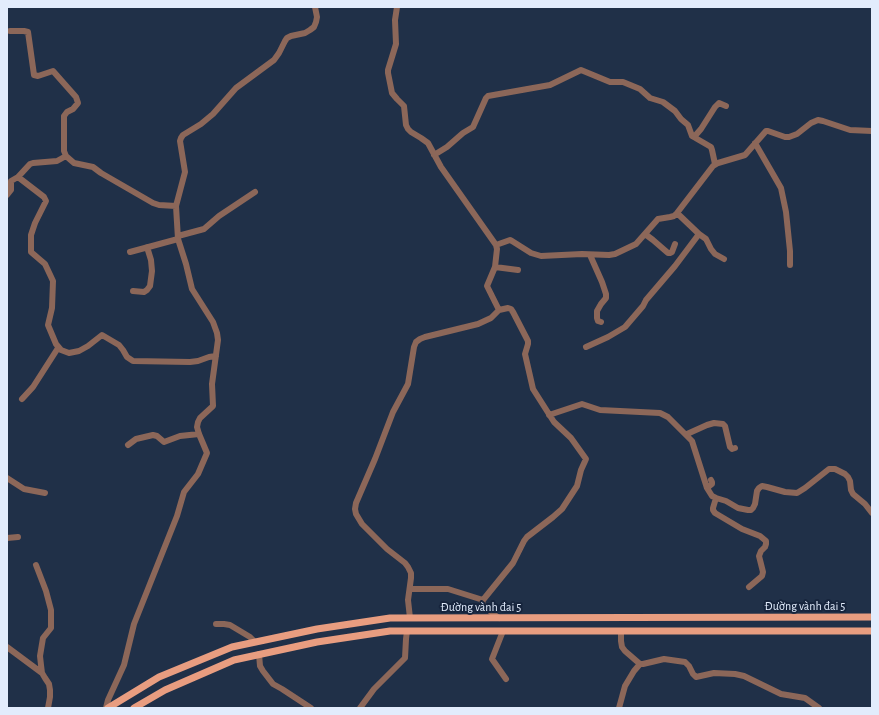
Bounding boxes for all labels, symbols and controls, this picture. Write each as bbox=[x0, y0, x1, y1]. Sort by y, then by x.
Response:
street label: Đường vành đai 5 bbox=[765, 599, 845, 613]
street label: Đường vành đai 5 bbox=[441, 600, 521, 614]

